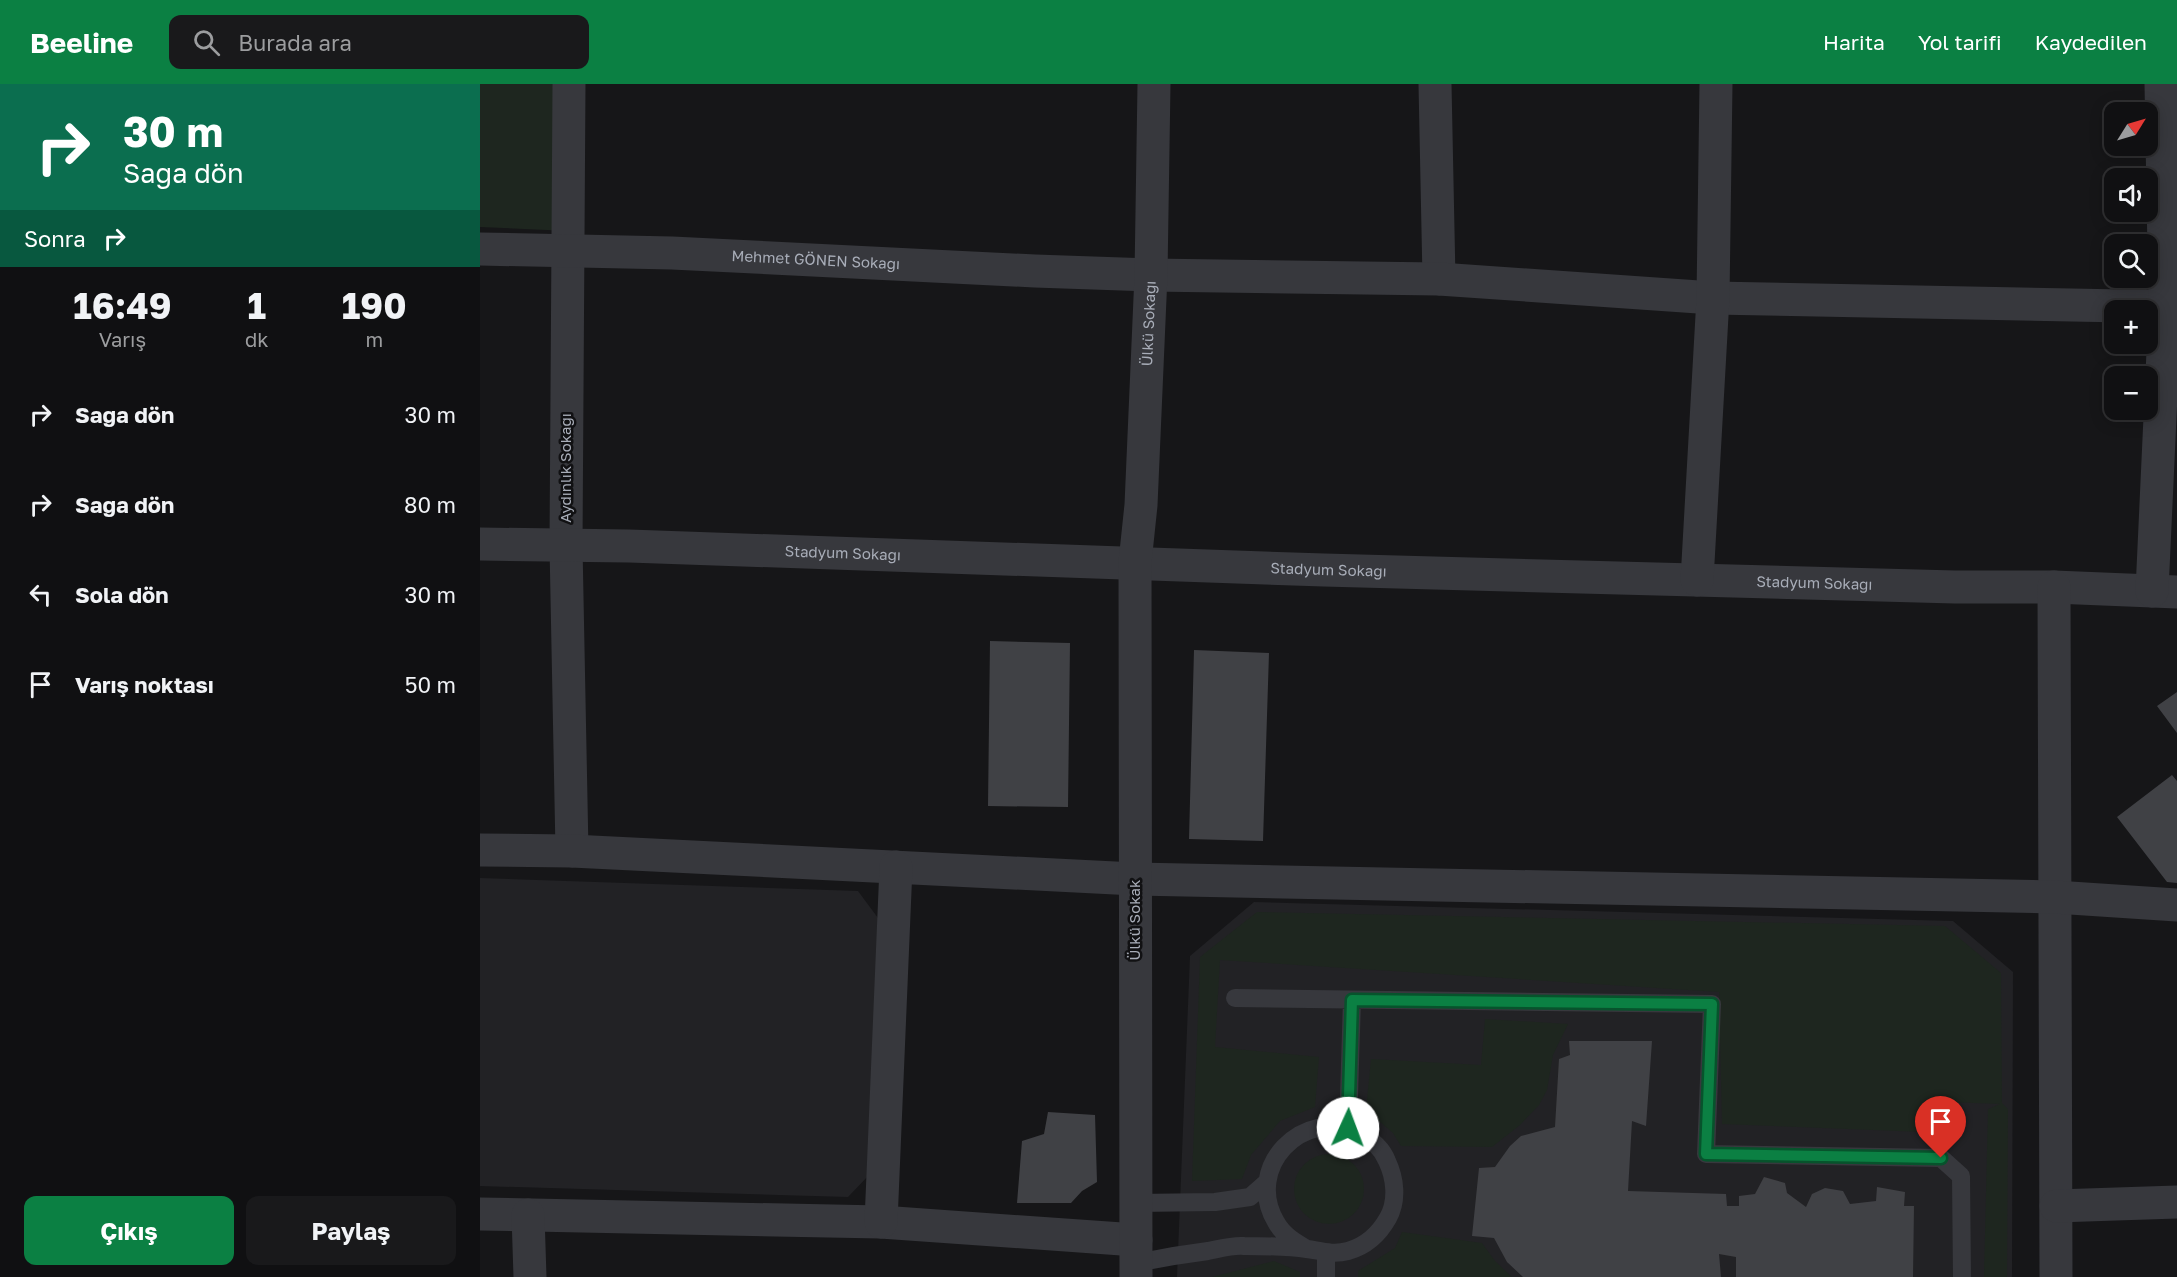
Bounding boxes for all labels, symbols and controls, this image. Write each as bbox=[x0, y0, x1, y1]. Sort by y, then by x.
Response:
search box bbox=[169, 15, 589, 69]
text: Beeline bbox=[30, 26, 133, 59]
icon: search bbox=[190, 26, 223, 59]
text: Burada ara bbox=[238, 29, 352, 56]
text: Harita bbox=[1823, 29, 1885, 55]
text: Yol tarifi bbox=[1918, 29, 2002, 55]
text: Kaydedilen bbox=[2035, 29, 2147, 55]
north arrow bbox=[2104, 102, 2158, 156]
map controls bbox=[2104, 102, 2158, 420]
text: 30 m bbox=[123, 106, 223, 156]
icon: right bbox=[24, 108, 102, 186]
text: Sağa dön bbox=[123, 157, 244, 189]
button: sound bbox=[2104, 168, 2158, 222]
icon: right bbox=[98, 222, 131, 255]
text: Sonra bbox=[24, 225, 86, 252]
button: search bbox=[2104, 234, 2158, 288]
street label: Mehmet GÖNEN Sokağı bbox=[731, 246, 901, 272]
street label: Ülkü Sokağı bbox=[1137, 280, 1159, 367]
text: 16:49 bbox=[73, 284, 172, 327]
text: 1 bbox=[247, 284, 266, 327]
text: 190 bbox=[342, 284, 407, 327]
button: + bbox=[2104, 300, 2158, 354]
text: Varış bbox=[99, 327, 146, 351]
text: dk bbox=[245, 327, 269, 351]
text: m bbox=[365, 327, 383, 351]
button: − bbox=[2104, 366, 2158, 420]
icon: right bbox=[24, 398, 57, 431]
text: Sağa dön bbox=[75, 401, 174, 428]
text: 30 m bbox=[405, 401, 456, 428]
street label: Aydınlık Sokağı bbox=[556, 413, 574, 523]
icon: right bbox=[24, 488, 57, 521]
text: Sağa dön bbox=[75, 491, 174, 518]
text: 80 m bbox=[404, 491, 456, 518]
street label: Stadyum Sokağı bbox=[784, 541, 901, 563]
street label: Stadyum Sokağı bbox=[1270, 558, 1387, 580]
street label: Stadyum Sokağı bbox=[1756, 572, 1873, 593]
icon: left bbox=[24, 578, 57, 611]
text: Sola dön bbox=[75, 581, 169, 608]
text: 30 m bbox=[405, 581, 456, 608]
icon: arrive bbox=[24, 668, 57, 701]
text: Varış noktası bbox=[75, 671, 214, 698]
text: 50 m bbox=[405, 671, 456, 698]
street label: Ülkü Sokak bbox=[1125, 879, 1143, 960]
position arrow bbox=[1316, 1096, 1380, 1160]
pin bbox=[1915, 1096, 1966, 1158]
icon: arrive bbox=[1924, 1105, 1957, 1138]
button: Çıkış bbox=[24, 1196, 234, 1265]
button: Paylaş bbox=[246, 1196, 456, 1265]

